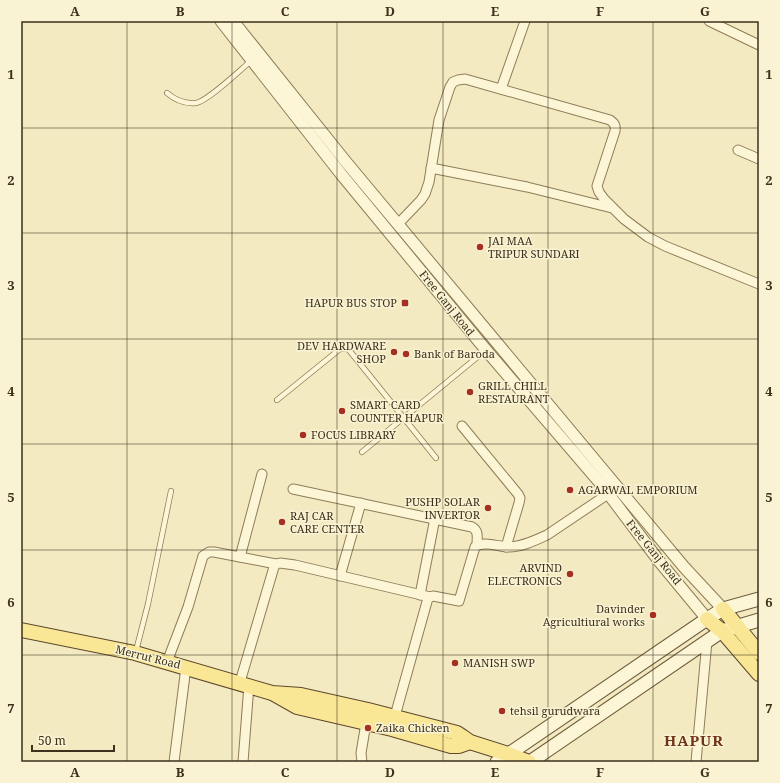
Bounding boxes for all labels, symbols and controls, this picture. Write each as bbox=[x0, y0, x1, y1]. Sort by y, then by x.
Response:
text: A bbox=[70, 2, 80, 20]
text: B bbox=[176, 2, 185, 20]
text: C bbox=[281, 2, 290, 20]
text: D bbox=[385, 2, 395, 20]
text: E bbox=[491, 2, 500, 20]
text: F bbox=[596, 2, 604, 20]
text: G bbox=[700, 2, 710, 20]
text: 1 bbox=[7, 65, 15, 83]
text: 1 bbox=[765, 65, 773, 83]
text: 2 bbox=[7, 171, 15, 189]
text: 2 bbox=[765, 171, 773, 189]
place label: JAI MAA TRIPUR SUNDARI bbox=[487, 233, 580, 261]
marker: JAI MAA TRIPUR SUNDARI bbox=[475, 242, 485, 252]
street label: Free Ganj Road bbox=[416, 267, 479, 339]
text: 3 bbox=[7, 276, 15, 294]
text: 3 bbox=[765, 276, 773, 294]
place label: HAPUR BUS STOP bbox=[305, 295, 397, 310]
marker: HAPUR BUS STOP bbox=[400, 298, 410, 308]
place label: DEV HARDWARE SHOP bbox=[297, 338, 386, 366]
place label: Bank of Baroda bbox=[414, 346, 495, 361]
marker: DEV HARDWARE SHOP bbox=[389, 347, 399, 357]
marker: Bank of Baroda bbox=[401, 349, 411, 359]
place label: GRILL CHILL RESTAURANT bbox=[478, 378, 550, 406]
text: 4 bbox=[7, 382, 15, 400]
text: 4 bbox=[765, 382, 773, 400]
marker: GRILL CHILL RESTAURANT bbox=[465, 387, 475, 397]
place label: SMART CARD COUNTER HAPUR bbox=[350, 397, 444, 425]
marker: SMART CARD COUNTER HAPUR bbox=[337, 406, 347, 416]
place label: FOCUS LIBRARY bbox=[311, 427, 396, 442]
marker: FOCUS LIBRARY bbox=[298, 430, 308, 440]
place label: AGARWAL EMPORIUM bbox=[578, 482, 698, 497]
marker: AGARWAL EMPORIUM bbox=[565, 485, 575, 495]
text: 5 bbox=[7, 488, 15, 506]
text: 5 bbox=[765, 488, 773, 506]
place label: PUSHP SOLAR INVERTOR bbox=[405, 494, 481, 522]
marker: PUSHP SOLAR INVERTOR bbox=[483, 503, 493, 513]
place label: RAJ CAR CARE CENTER bbox=[290, 508, 365, 536]
street label: Free Ganj Road bbox=[623, 516, 686, 588]
marker: RAJ CAR CARE CENTER bbox=[277, 517, 287, 527]
place label: ARVIND ELECTRONICS bbox=[488, 560, 562, 588]
marker: ARVIND ELECTRONICS bbox=[565, 569, 575, 579]
text: 6 bbox=[7, 593, 15, 611]
text: 6 bbox=[765, 593, 773, 611]
place label: Davinder Agricultiural works bbox=[543, 601, 646, 629]
marker: Davinder Agricultiural works bbox=[648, 610, 658, 620]
street label: Merrut Road bbox=[114, 641, 183, 672]
place label: MANISH SWP bbox=[463, 655, 535, 670]
marker: MANISH SWP bbox=[450, 658, 460, 668]
text: 7 bbox=[7, 699, 15, 717]
text: 7 bbox=[765, 699, 773, 717]
place label: tehsil gurudwara bbox=[510, 703, 600, 718]
marker: tehsil gurudwara bbox=[497, 706, 507, 716]
place label: Zaika Chicken bbox=[376, 720, 450, 735]
marker: Zaika Chicken bbox=[363, 723, 373, 733]
scale bar bbox=[32, 727, 114, 753]
district label: HAPUR bbox=[664, 730, 724, 750]
text: 50 m bbox=[38, 732, 66, 749]
text: A bbox=[70, 763, 80, 781]
text: B bbox=[176, 763, 185, 781]
text: C bbox=[281, 763, 290, 781]
text: D bbox=[385, 763, 395, 781]
text: E bbox=[491, 763, 500, 781]
text: F bbox=[596, 763, 604, 781]
text: G bbox=[700, 763, 710, 781]

